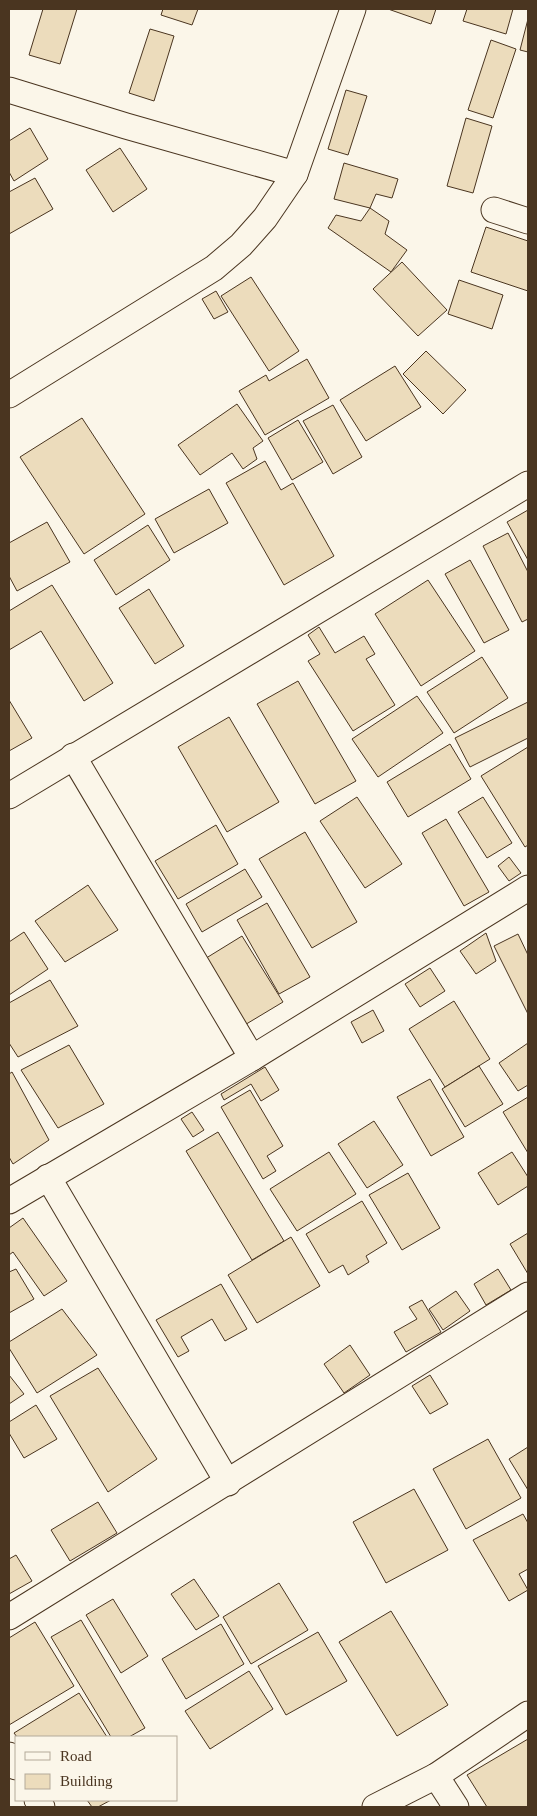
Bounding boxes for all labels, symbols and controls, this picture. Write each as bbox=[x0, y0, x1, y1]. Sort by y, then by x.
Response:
legend bbox=[15, 1736, 178, 1801]
text: Road bbox=[60, 1748, 92, 1764]
text: Building bbox=[60, 1773, 113, 1789]

